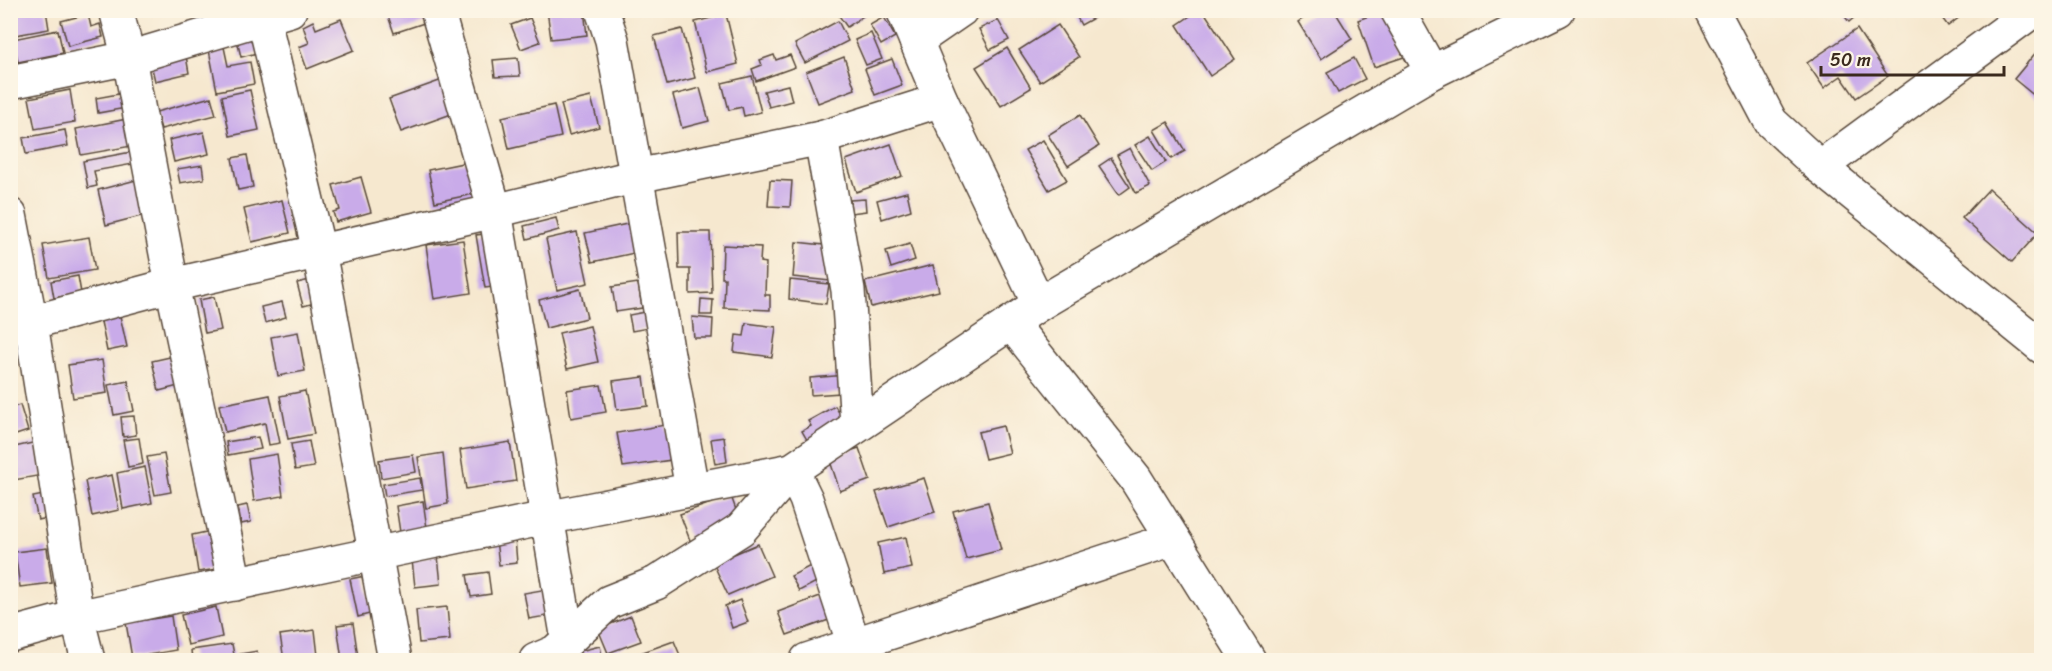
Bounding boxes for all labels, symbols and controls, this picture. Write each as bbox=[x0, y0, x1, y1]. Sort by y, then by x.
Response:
scale bar bbox=[1821, 39, 2004, 77]
text: 50 m bbox=[1830, 44, 1871, 76]

